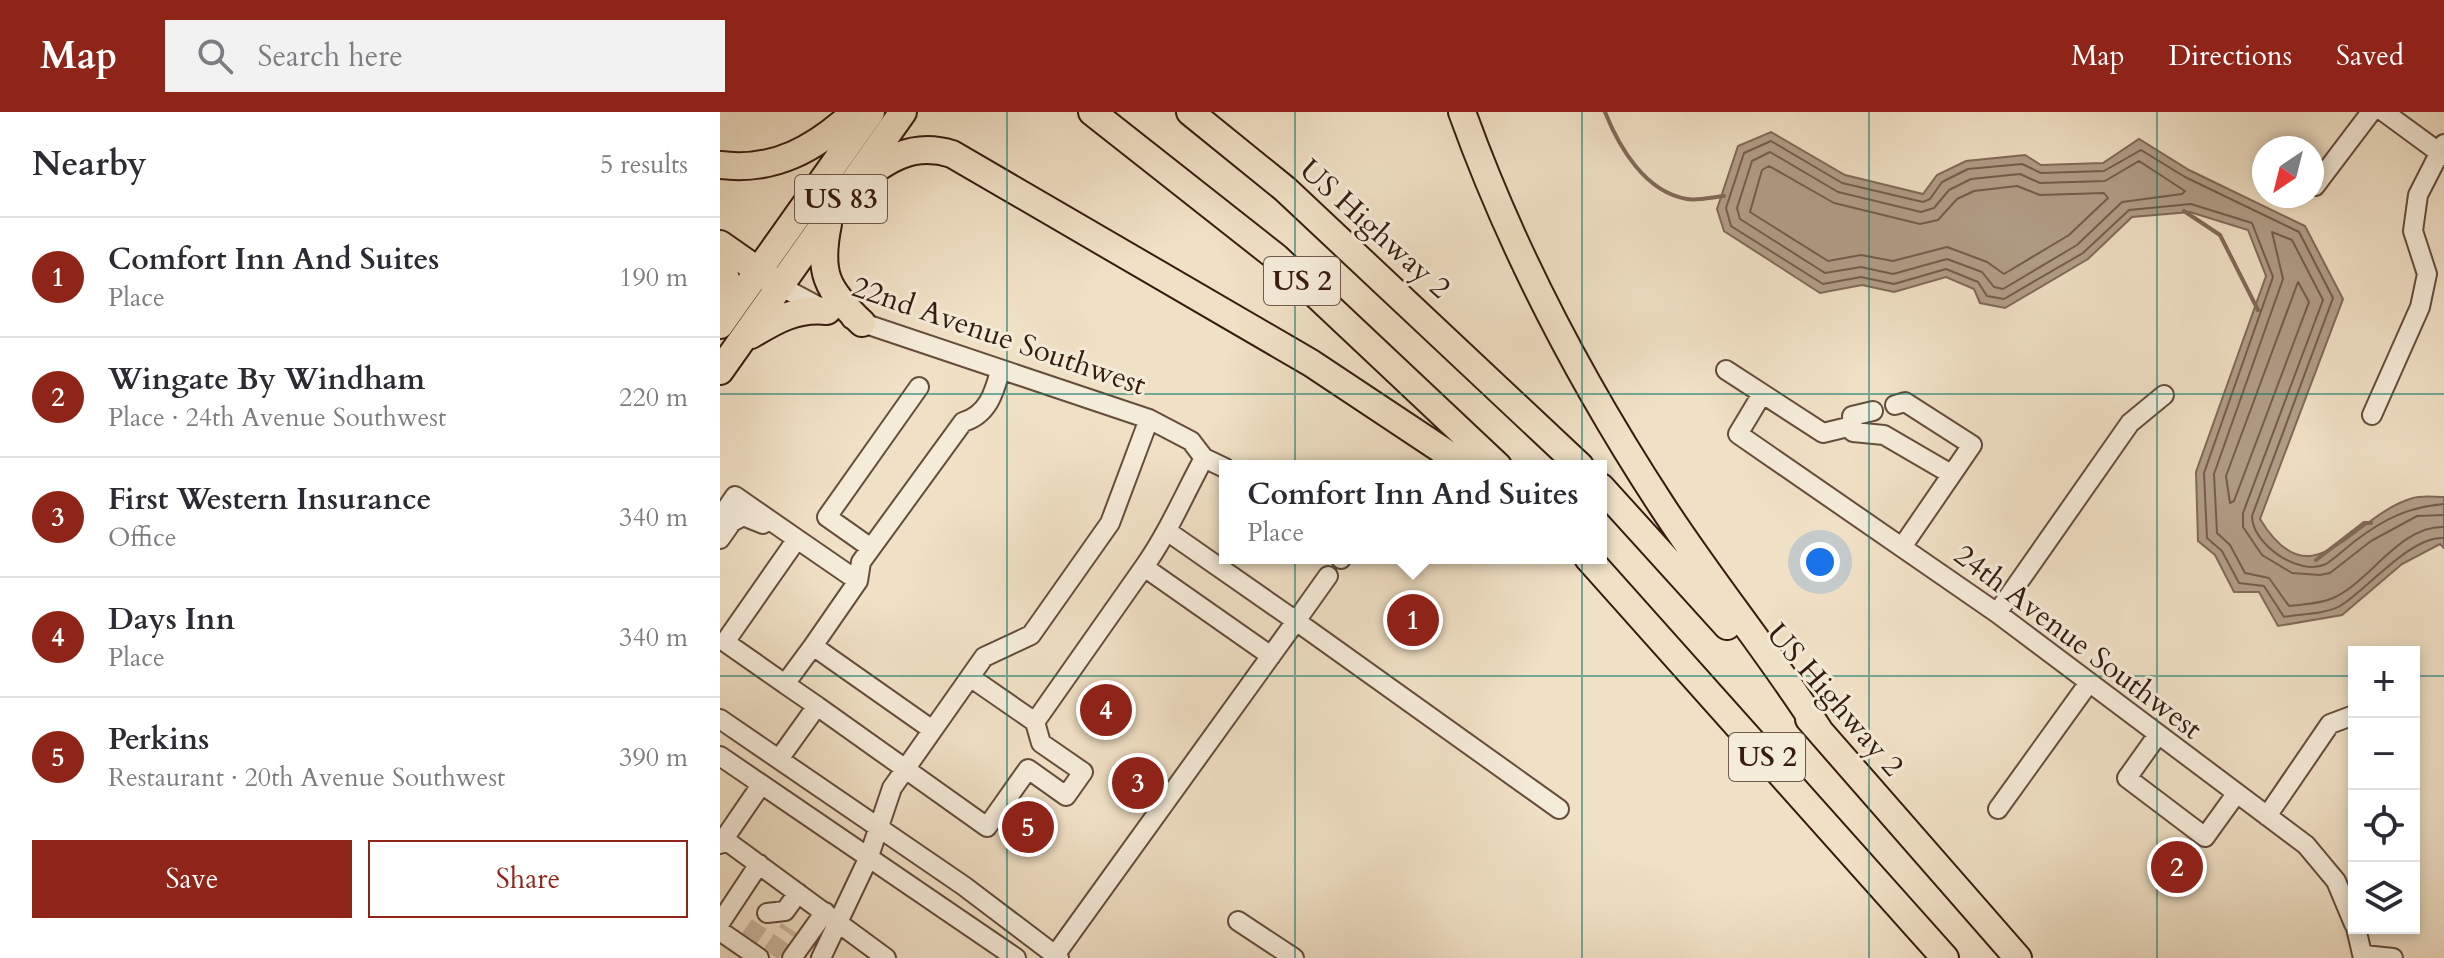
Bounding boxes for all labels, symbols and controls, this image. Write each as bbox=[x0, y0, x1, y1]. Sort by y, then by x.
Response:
search box bbox=[165, 20, 725, 92]
text: Map bbox=[40, 30, 117, 82]
icon: search bbox=[193, 34, 237, 78]
text: Search here bbox=[257, 36, 403, 77]
text: Map bbox=[2071, 37, 2125, 75]
text: Directions bbox=[2169, 37, 2292, 75]
text: Saved bbox=[2336, 37, 2404, 75]
north arrow bbox=[2252, 136, 2324, 208]
text: Nearby bbox=[32, 141, 147, 187]
text: 5 results bbox=[600, 147, 688, 182]
street label: US Highway 2 bbox=[1290, 150, 1460, 308]
road number: US 83 bbox=[795, 175, 887, 223]
text: Comfort Inn And Suites bbox=[108, 239, 439, 280]
road number: US 2 bbox=[1264, 257, 1340, 305]
text: 1 bbox=[51, 260, 65, 295]
text: 190 m bbox=[619, 260, 688, 295]
street label: 22nd Avenue Southwest bbox=[847, 266, 1152, 406]
text: Place bbox=[108, 280, 165, 315]
text: Wingate By Windham bbox=[108, 359, 425, 400]
text: 2 bbox=[51, 380, 65, 415]
text: 220 m bbox=[619, 380, 688, 415]
text: Place · 24th Avenue Southwest bbox=[108, 400, 446, 435]
popup bbox=[1219, 460, 1607, 564]
text: Comfort Inn And Suites bbox=[1247, 474, 1579, 515]
text: First Western Insurance bbox=[108, 479, 431, 520]
text: 3 bbox=[51, 500, 65, 535]
text: 340 m bbox=[619, 500, 688, 535]
text: Place bbox=[1247, 515, 1304, 550]
text: Office bbox=[108, 520, 177, 555]
street label: 24th Avenue Southwest bbox=[1945, 535, 2211, 749]
your location bbox=[1800, 542, 1840, 582]
pin: 1 bbox=[1387, 590, 1439, 650]
text: Days Inn bbox=[108, 599, 235, 640]
street label: US Highway 2 bbox=[1757, 615, 1913, 785]
text: 4 bbox=[51, 620, 65, 655]
text: 340 m bbox=[619, 620, 688, 655]
text: Place bbox=[108, 640, 165, 675]
map controls bbox=[2348, 646, 2420, 934]
button: + bbox=[2348, 646, 2420, 718]
pin: 4 bbox=[1080, 680, 1132, 740]
button: − bbox=[2348, 718, 2420, 790]
text: Perkins bbox=[108, 719, 209, 760]
road number: US 2 bbox=[1729, 733, 1805, 781]
text: 5 bbox=[51, 740, 65, 775]
text: 390 m bbox=[619, 740, 688, 775]
pin: 3 bbox=[1112, 753, 1164, 813]
text: Restaurant · 20th Avenue Southwest bbox=[108, 760, 505, 795]
button: locate bbox=[2348, 790, 2420, 862]
pin: 5 bbox=[1002, 797, 1054, 857]
pin: 2 bbox=[2151, 837, 2203, 897]
button: Save bbox=[32, 840, 352, 918]
button: Share bbox=[368, 840, 688, 918]
button: layers bbox=[2348, 862, 2420, 934]

